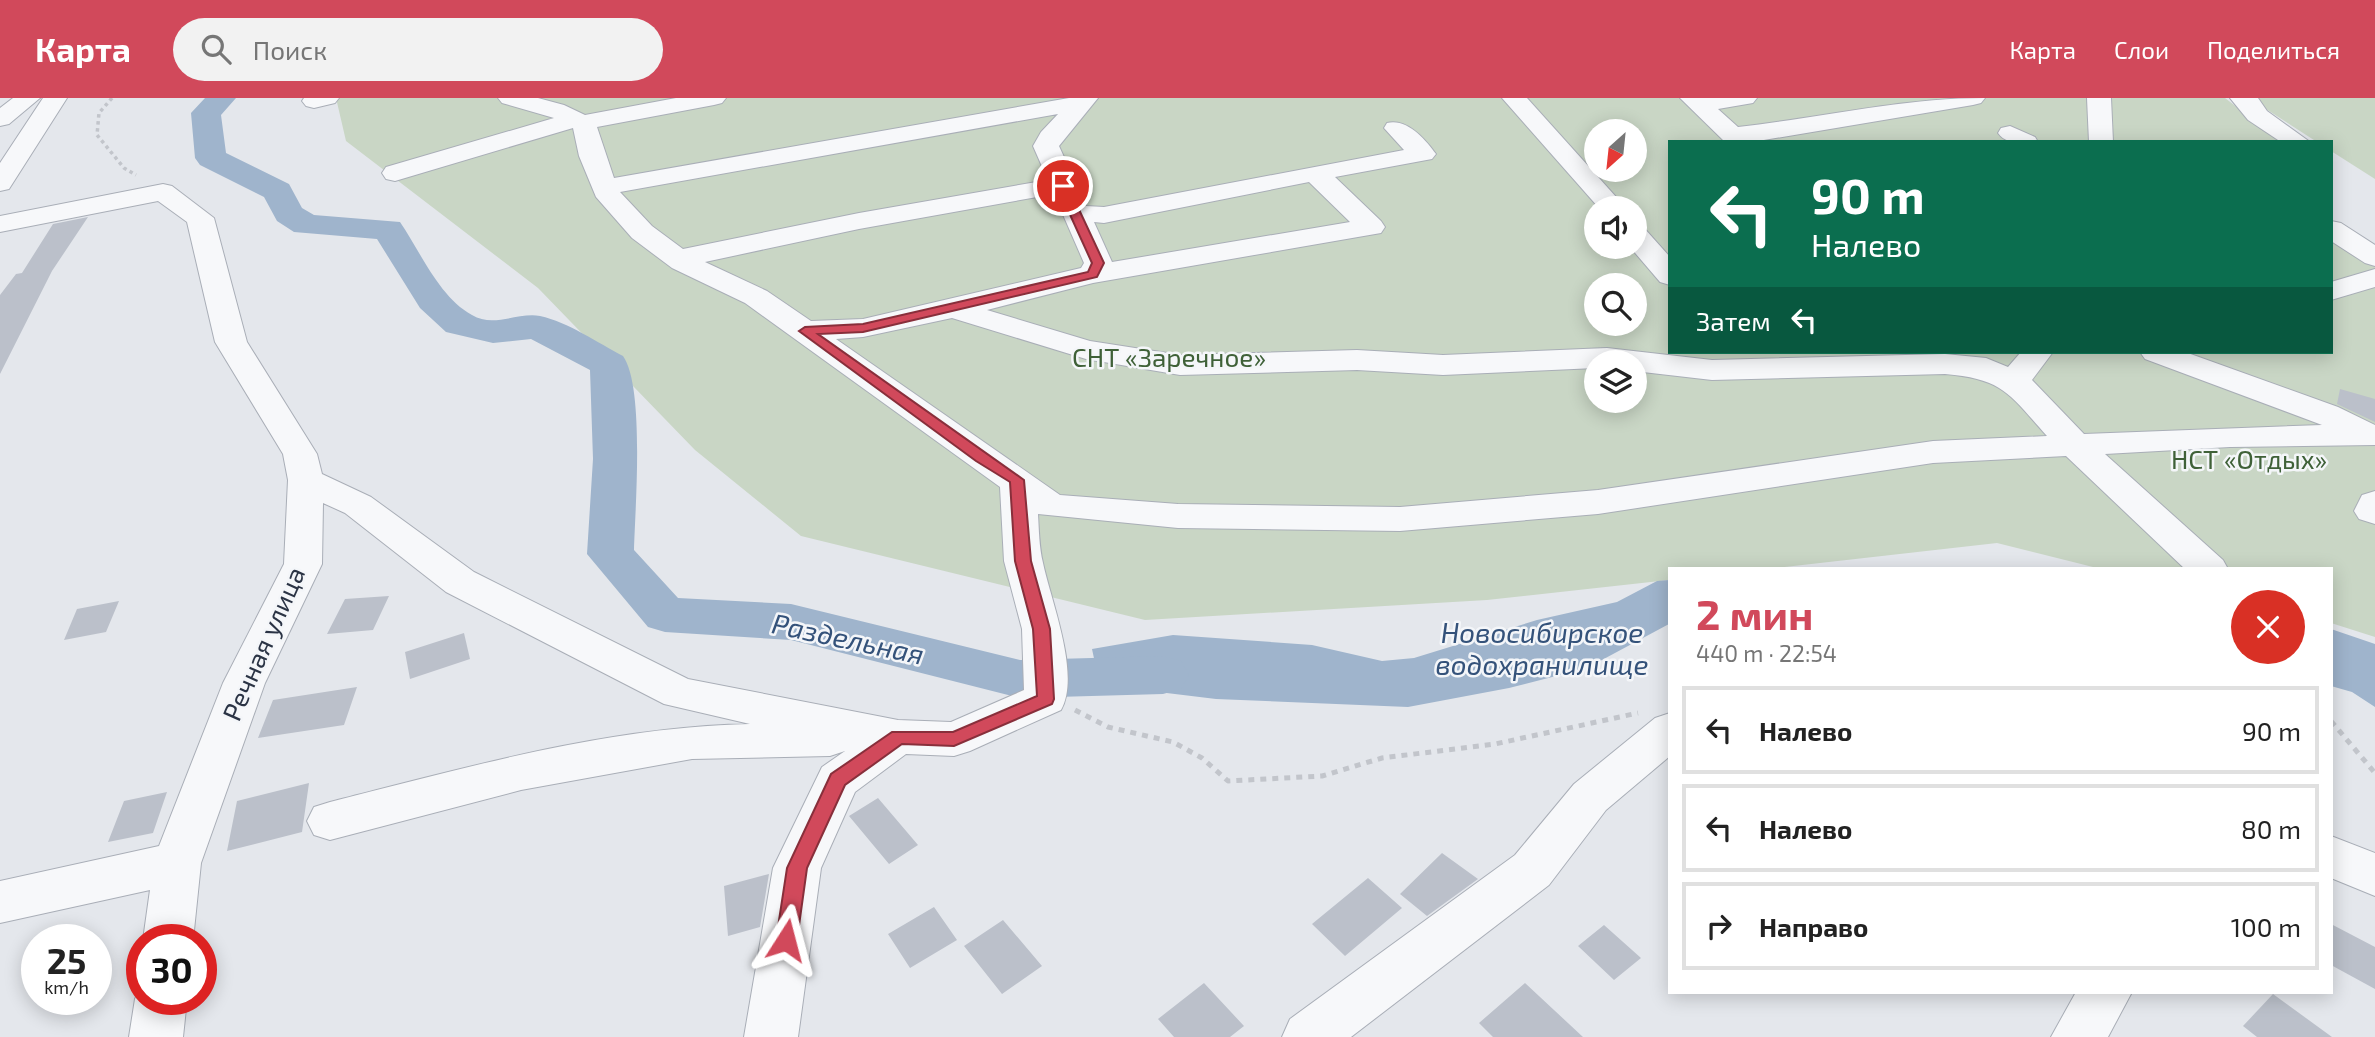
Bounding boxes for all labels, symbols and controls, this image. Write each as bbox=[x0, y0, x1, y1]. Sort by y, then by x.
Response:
search box bbox=[173, 18, 663, 81]
text: Карта bbox=[35, 29, 131, 69]
icon: search bbox=[197, 30, 235, 68]
text: Поиск bbox=[253, 34, 327, 65]
text: Карта bbox=[2009, 35, 2076, 64]
text: Слои bbox=[2114, 35, 2169, 64]
text: Поделиться bbox=[2207, 35, 2340, 64]
north arrow bbox=[1584, 119, 1647, 182]
map controls bbox=[1584, 119, 1647, 413]
pin bbox=[1033, 156, 1093, 216]
text: 90 m bbox=[1811, 165, 1925, 224]
icon: arrive bbox=[1044, 167, 1082, 205]
icon: left bbox=[1696, 168, 1787, 259]
button: sound bbox=[1584, 196, 1647, 259]
text: Налево bbox=[1811, 225, 1921, 263]
button: search bbox=[1584, 273, 1647, 336]
icon: left bbox=[1785, 301, 1823, 339]
text: Затем bbox=[1696, 305, 1771, 336]
park label: СНТ «Заречное» bbox=[1072, 341, 1266, 372]
button: layers bbox=[1584, 350, 1647, 413]
park label: НСТ «Отдых» bbox=[2171, 443, 2327, 474]
street label: Речная улица bbox=[215, 562, 311, 726]
text: 2 мин bbox=[1696, 588, 1813, 638]
button: close bbox=[2231, 590, 2305, 664]
water label: Раздельная bbox=[769, 605, 927, 671]
water label: Новосибирское водохранилище bbox=[1435, 615, 1649, 681]
text: 440 m · 22:54 bbox=[1696, 639, 1837, 667]
icon: left bbox=[1700, 711, 1738, 749]
text: Налево bbox=[1759, 715, 1852, 746]
text: 90 m bbox=[2242, 715, 2301, 746]
icon: left bbox=[1700, 809, 1738, 847]
text: Налево bbox=[1759, 813, 1852, 844]
text: 80 m bbox=[2241, 813, 2301, 844]
position arrow bbox=[749, 903, 823, 977]
icon: right bbox=[1700, 907, 1738, 945]
text: Направо bbox=[1759, 911, 1868, 942]
text: 100 m bbox=[2231, 911, 2301, 942]
speed limit sign: 30 bbox=[126, 924, 217, 1015]
text: 25 bbox=[47, 939, 86, 981]
text: km/h bbox=[44, 976, 89, 998]

